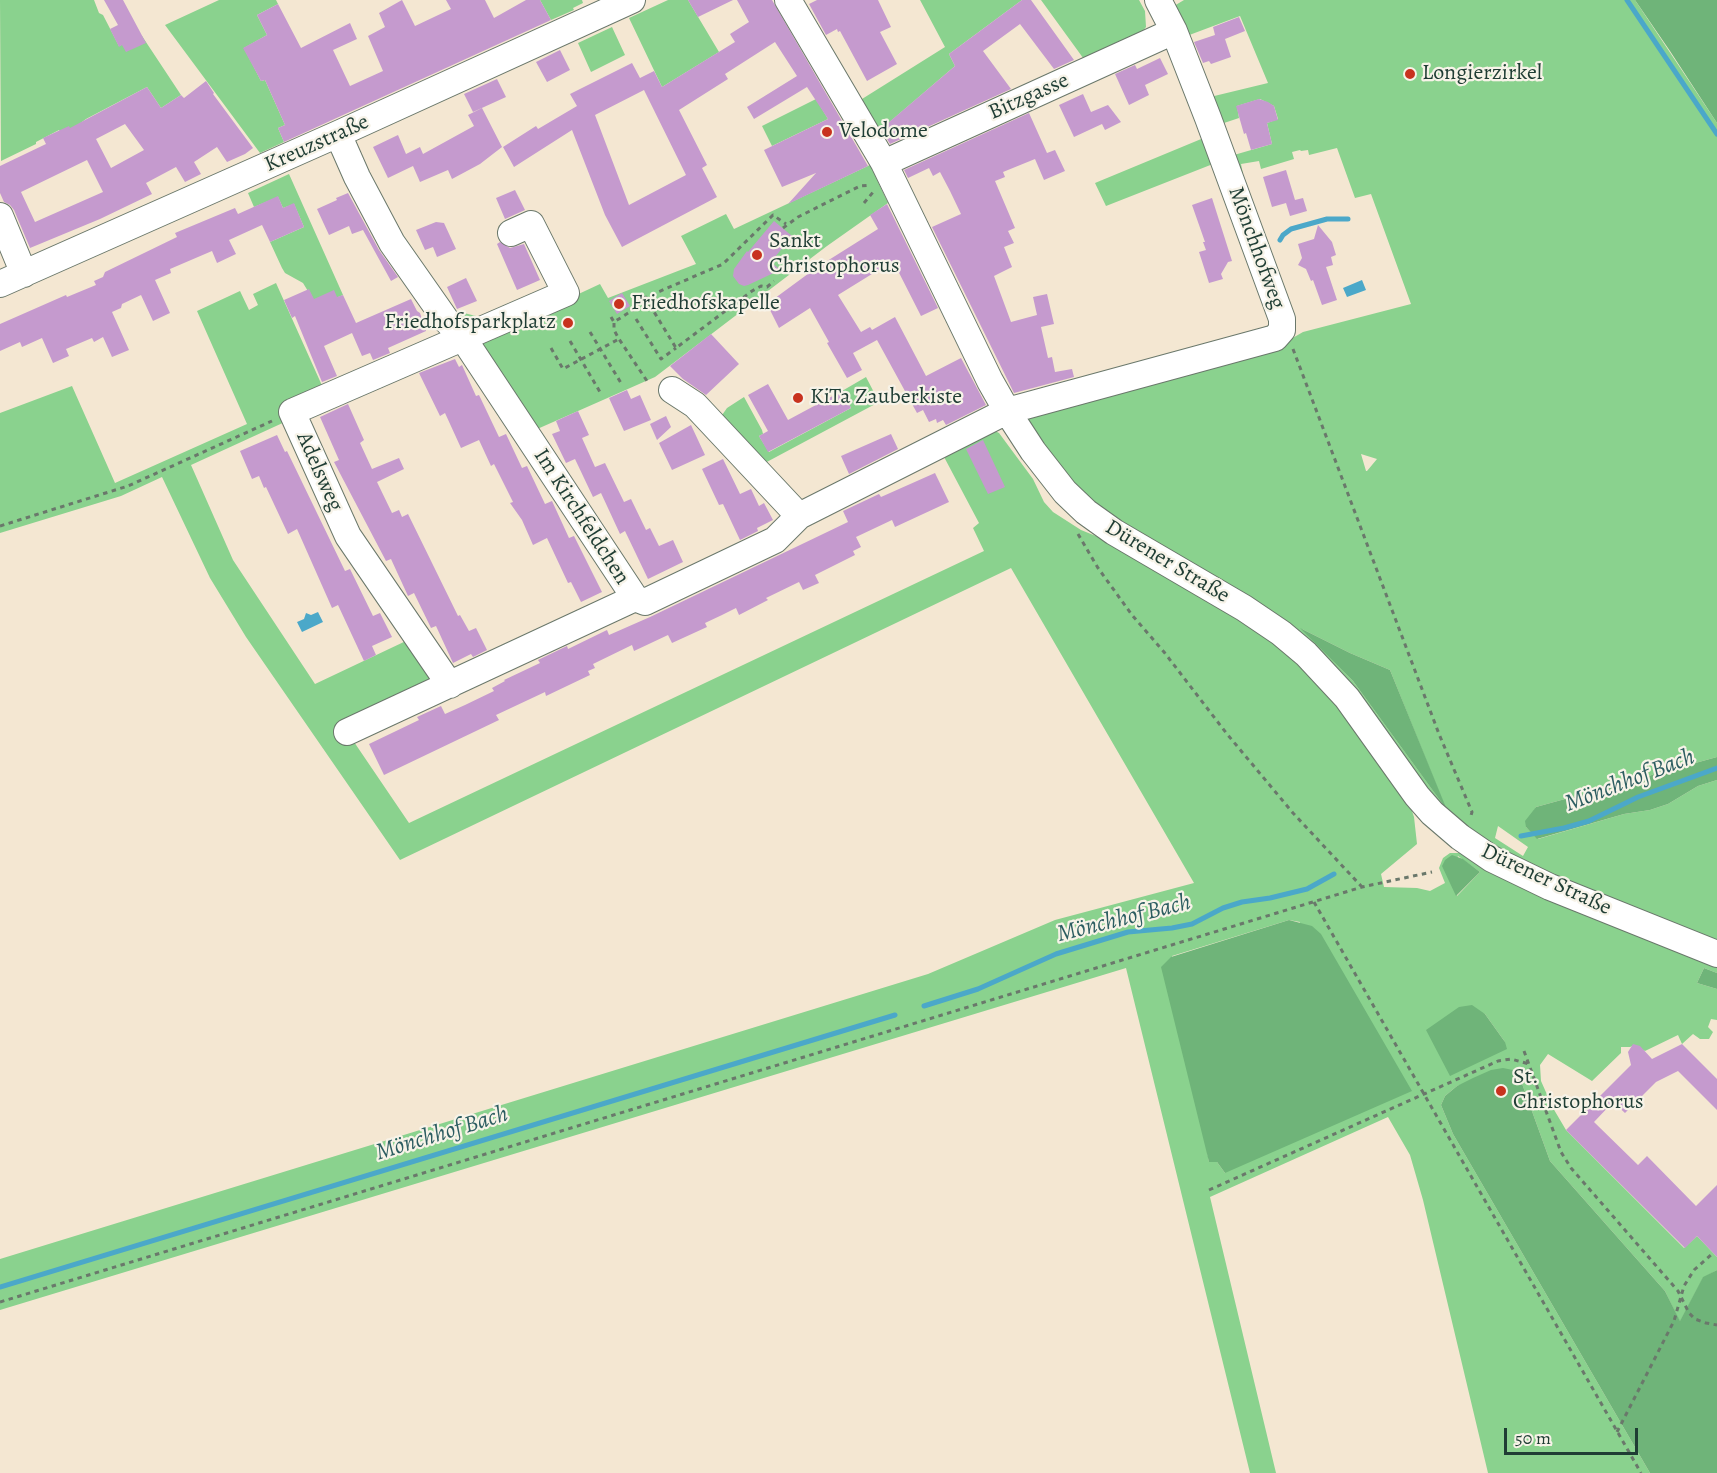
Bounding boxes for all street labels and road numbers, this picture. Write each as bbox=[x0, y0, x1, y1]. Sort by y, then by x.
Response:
street label: Bitzgasse bbox=[985, 68, 1073, 126]
street label: Kreuzstraße bbox=[261, 109, 373, 179]
street label: Mönchhofweg bbox=[1222, 183, 1290, 313]
street label: Adelsweg bbox=[290, 428, 348, 516]
street label: Im Kirchfeldchen bbox=[527, 444, 635, 590]
street label: Dürener Straße bbox=[1100, 515, 1234, 609]
street label: Dürener Straße bbox=[1477, 838, 1615, 922]

